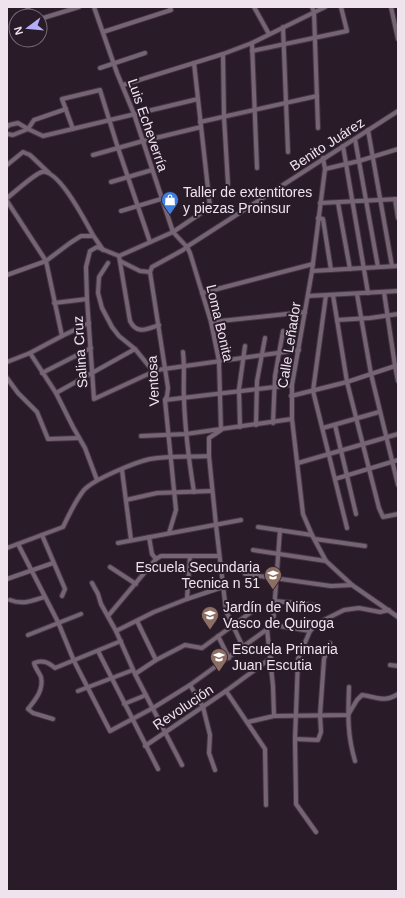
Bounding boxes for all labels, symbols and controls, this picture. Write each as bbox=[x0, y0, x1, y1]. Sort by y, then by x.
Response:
north arrow bbox=[8, 8, 48, 48]
text: N bbox=[12, 25, 25, 36]
street label: Luis Echeverría bbox=[125, 76, 171, 174]
street label: Benito Juárez bbox=[287, 114, 367, 174]
place label: Taller de extentitores y piezas Proinsur bbox=[183, 184, 312, 216]
shop icon: Taller de extentitores y piezas Proinsur bbox=[160, 190, 180, 215]
street label: Loma Bonita bbox=[203, 283, 237, 363]
street label: Calle Leñador bbox=[274, 300, 304, 389]
street label: Salina Cruz bbox=[69, 315, 91, 389]
street label: Ventosa bbox=[144, 355, 162, 407]
place label: Escuela Secundaria Tecnica n 51 bbox=[135, 559, 260, 591]
school or university icon: Escuela Secundaria Tecnica n 51 bbox=[263, 565, 283, 590]
place label: Jardín de Niños Vasco de Quiroga bbox=[223, 599, 334, 631]
school or university icon: Jardín de Niños Vasco de Quiroga bbox=[200, 605, 220, 630]
place label: Escuela Primaria Juan Escutia bbox=[232, 641, 338, 673]
school or university icon: Escuela Primaria Juan Escutia bbox=[209, 647, 229, 672]
street label: Revolución bbox=[150, 681, 216, 733]

